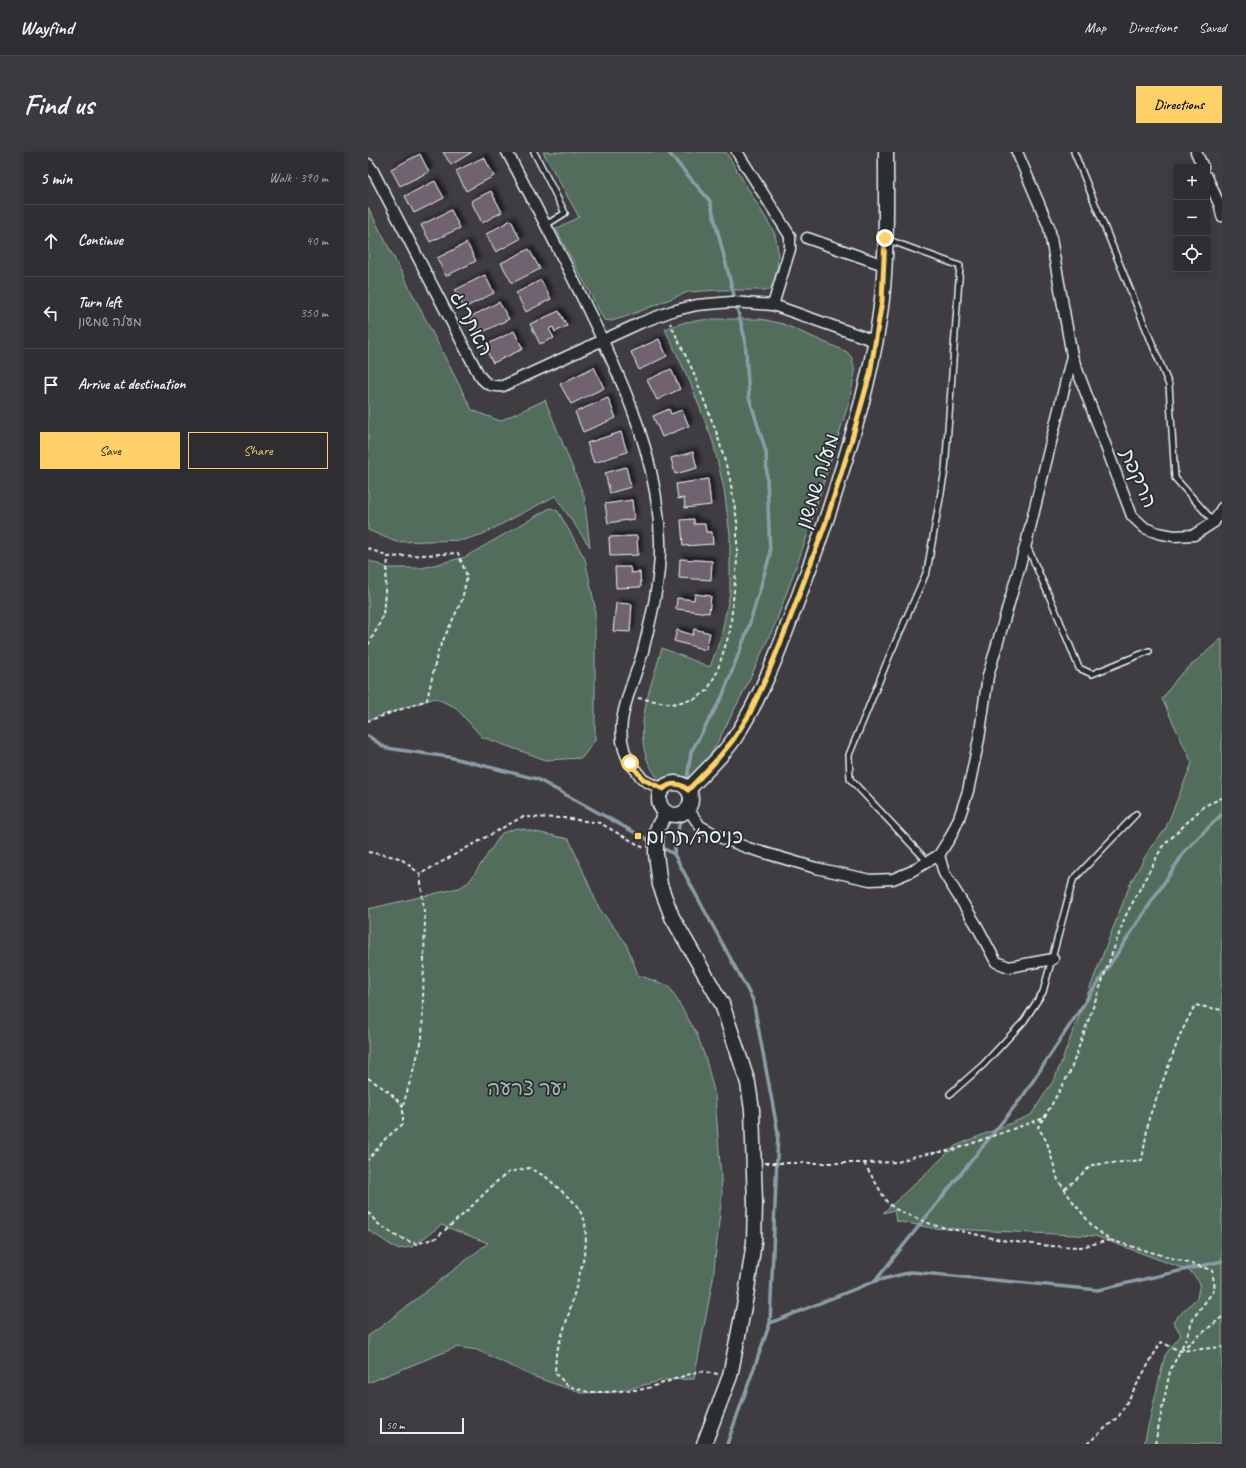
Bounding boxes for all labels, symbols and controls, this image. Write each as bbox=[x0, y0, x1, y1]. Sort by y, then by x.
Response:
text: Wayfind bbox=[20, 16, 73, 40]
text: Map bbox=[1085, 19, 1106, 36]
text: Directions bbox=[1128, 19, 1177, 36]
text: Saved bbox=[1199, 19, 1226, 36]
button: Directions bbox=[1136, 86, 1222, 123]
text: Find us bbox=[24, 87, 94, 122]
map controls bbox=[1174, 164, 1210, 272]
button: + bbox=[1174, 164, 1210, 200]
text: 5 min bbox=[40, 168, 72, 189]
text: Walk · 390 m bbox=[269, 170, 328, 186]
button: − bbox=[1174, 200, 1210, 236]
route end bbox=[876, 229, 894, 247]
icon: ahead bbox=[40, 230, 62, 252]
text: Continue bbox=[78, 231, 123, 250]
text: 40 m bbox=[306, 233, 328, 249]
button: locate bbox=[1174, 236, 1210, 272]
street label: האתרוג bbox=[445, 287, 499, 360]
text: Turn left bbox=[78, 293, 121, 312]
icon: left bbox=[40, 302, 62, 324]
text: 350 m bbox=[300, 305, 328, 321]
text: מעלה שמשון bbox=[78, 314, 142, 330]
icon: arrive bbox=[40, 374, 62, 396]
text: Arrive at destination bbox=[78, 375, 185, 394]
street label: מעלה שמשון bbox=[790, 431, 845, 532]
button: Save bbox=[40, 432, 180, 469]
button: Share bbox=[188, 432, 328, 469]
street label: הרקפת bbox=[1114, 444, 1163, 512]
route start bbox=[621, 754, 639, 772]
place label: כניסה/תרום bbox=[646, 824, 743, 849]
marker: כניסה/תרום bbox=[633, 831, 643, 841]
park label: יער צרעה bbox=[487, 1076, 567, 1101]
scale bar bbox=[380, 1416, 464, 1435]
text: 50 m bbox=[386, 1418, 405, 1432]

